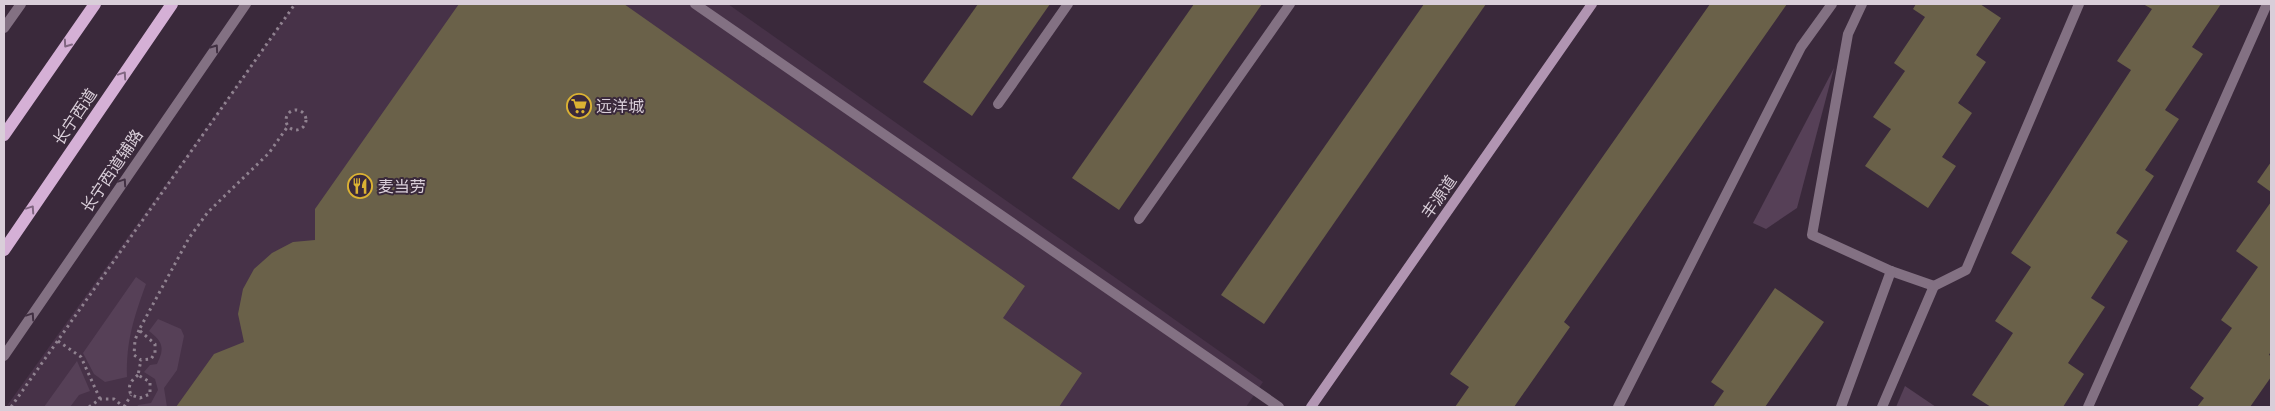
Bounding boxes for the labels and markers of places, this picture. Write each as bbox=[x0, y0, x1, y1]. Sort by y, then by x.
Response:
supermarket icon: 远洋城 bbox=[566, 93, 592, 119]
place label: 远洋城 bbox=[596, 98, 644, 115]
restaurant icon: 麦当劳 bbox=[347, 173, 373, 199]
place label: 麦当劳 bbox=[378, 178, 426, 195]

